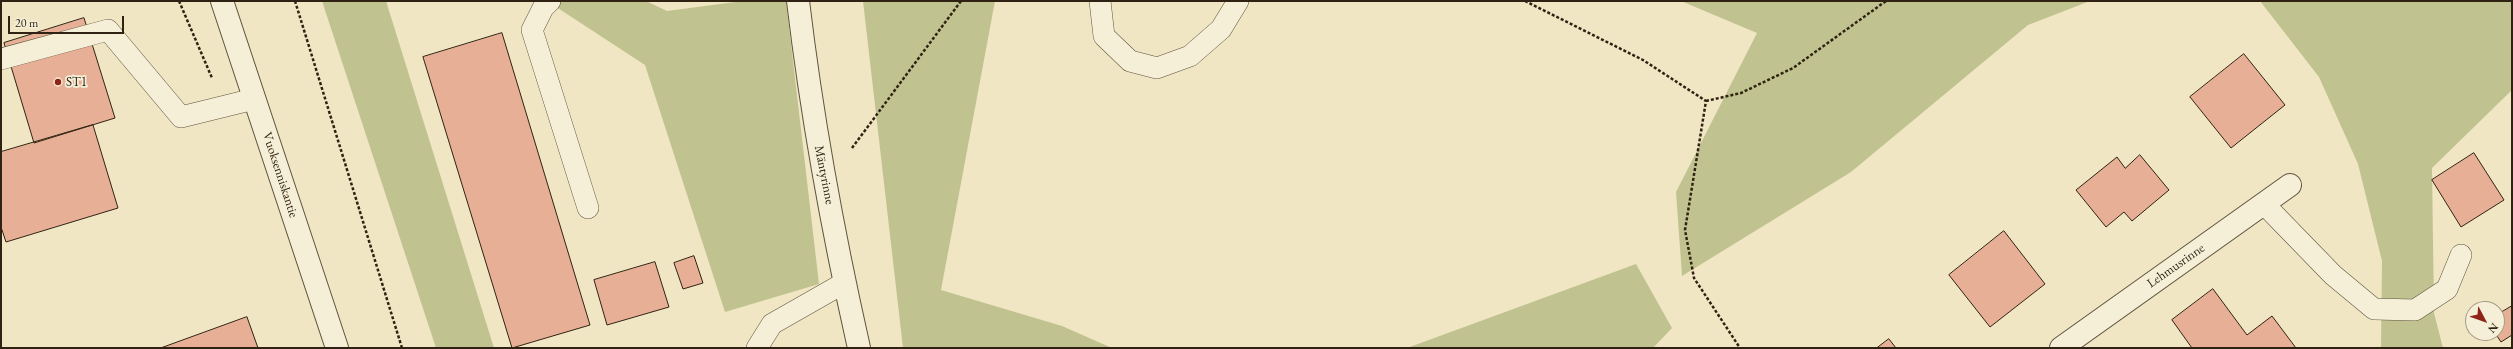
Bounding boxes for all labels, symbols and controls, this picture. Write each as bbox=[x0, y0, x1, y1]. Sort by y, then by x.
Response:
scale bar bbox=[10, 8, 126, 34]
text: 20 m bbox=[15, 15, 38, 31]
place label: ST1 bbox=[66, 74, 87, 90]
marker: ST1 bbox=[53, 77, 63, 87]
street label: Vuoksenniskantie bbox=[259, 130, 301, 220]
street label: Mäntyrinne bbox=[811, 144, 837, 206]
street label: Lehmusrinne bbox=[2144, 240, 2208, 292]
north arrow bbox=[2465, 301, 2505, 341]
text: N bbox=[2485, 320, 2502, 336]

